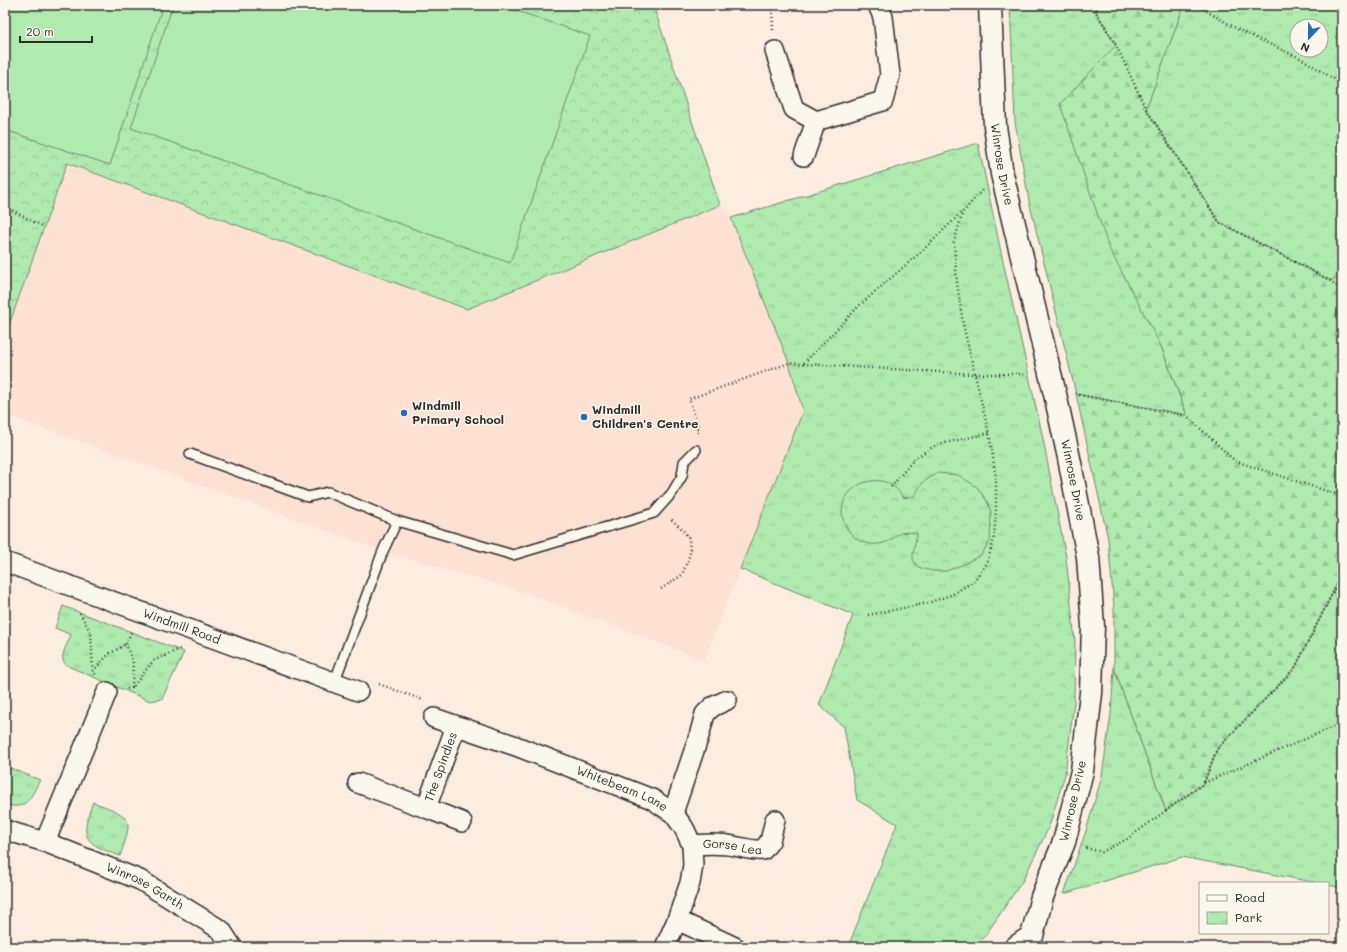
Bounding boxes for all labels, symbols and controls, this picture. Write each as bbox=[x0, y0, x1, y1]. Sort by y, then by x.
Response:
scale bar bbox=[20, 18, 92, 44]
north arrow bbox=[1289, 18, 1329, 58]
text: 20 m bbox=[26, 23, 54, 39]
text: N bbox=[1298, 39, 1312, 56]
street label: Winrose Drive bbox=[988, 122, 1018, 207]
place label: Windmill Primary School bbox=[412, 397, 504, 427]
place label: Windmill Children's Centre bbox=[592, 401, 698, 431]
marker: Windmill Primary School bbox=[399, 408, 409, 418]
marker: Windmill Children's Centre bbox=[579, 412, 589, 422]
street label: Winrose Drive bbox=[1058, 438, 1090, 522]
street label: Windmill Road bbox=[141, 604, 223, 647]
street label: The Spindles bbox=[420, 730, 460, 804]
street label: Winrose Drive bbox=[1055, 759, 1089, 843]
street label: Whitebeam Lane bbox=[575, 761, 671, 814]
street label: Gorse Lea bbox=[703, 835, 762, 857]
street label: Winrose Garth bbox=[104, 858, 187, 912]
legend bbox=[1199, 882, 1329, 934]
text: Road bbox=[1235, 889, 1265, 905]
text: Park bbox=[1235, 909, 1262, 925]

